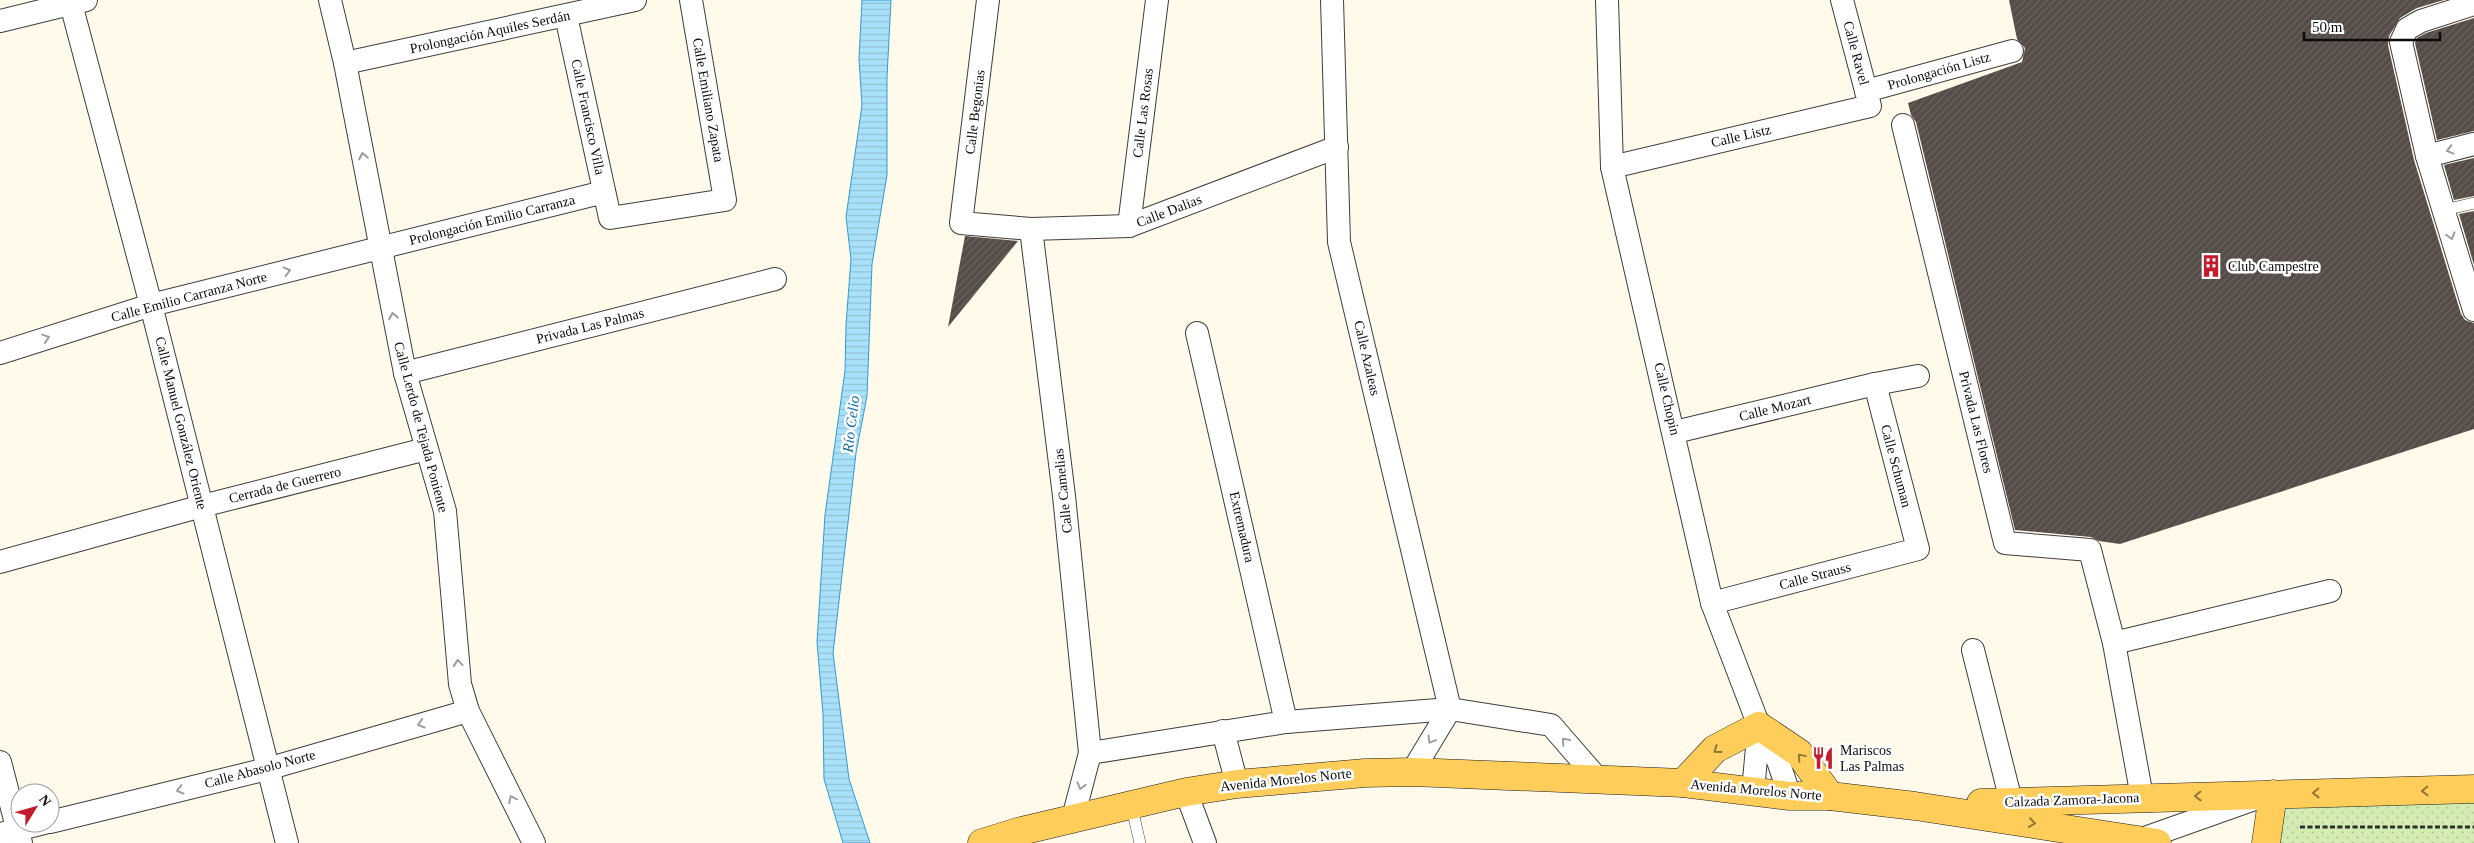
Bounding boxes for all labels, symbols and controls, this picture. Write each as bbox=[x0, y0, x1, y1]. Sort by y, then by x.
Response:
street label: Prolongación Aquiles Serdán bbox=[409, 8, 571, 56]
scale bar bbox=[2304, 10, 2440, 42]
street label: Calle Ravel bbox=[1840, 19, 1872, 87]
text: 50 m bbox=[2312, 19, 2343, 35]
street label: Calle Emiliano Zapata bbox=[690, 37, 726, 164]
street label: Prolongación Listz bbox=[1886, 49, 1992, 93]
street label: Calle Francisco Villa bbox=[568, 58, 608, 177]
street label: Calle Las Rosas bbox=[1130, 67, 1156, 159]
street label: Calle Begonias bbox=[962, 69, 988, 155]
street label: Calle Listz bbox=[1710, 122, 1772, 150]
one-way arrow bbox=[2447, 144, 2455, 154]
one-way arrow bbox=[358, 152, 368, 161]
street label: Prolongación Emilio Carranza bbox=[408, 192, 577, 248]
street label: Calle Dalias bbox=[1134, 192, 1204, 230]
one-way arrow bbox=[2446, 231, 2456, 240]
building icon: Club Campestre bbox=[2198, 253, 2224, 279]
place label: Club Campestre bbox=[2228, 259, 2319, 274]
one-way arrow bbox=[283, 266, 292, 277]
street label: Calle Emilio Carranza Norte bbox=[110, 269, 268, 325]
street label: Privada Las Palmas bbox=[535, 305, 645, 347]
one-way arrow bbox=[389, 311, 399, 320]
street label: Calle Azaleas bbox=[1351, 319, 1383, 397]
one-way arrow bbox=[42, 334, 50, 344]
street label: Calle Manuel González Oriente bbox=[152, 335, 210, 511]
street label: Calle Lerdo de Tejada Poniente bbox=[391, 340, 451, 514]
street label: Calle Chopin bbox=[1651, 361, 1683, 437]
street label: Privada Las Flores bbox=[1956, 369, 1996, 475]
street label: Calle Mozart bbox=[1738, 392, 1813, 424]
water label: Río Celio bbox=[839, 394, 862, 454]
street label: Calle Schuman bbox=[1878, 423, 1914, 509]
street label: Calle Camelias bbox=[1051, 448, 1075, 534]
street label: Cerrada de Guerrero bbox=[227, 464, 343, 506]
street label: Extremadura bbox=[1227, 490, 1258, 565]
street label: Calle Strauss bbox=[1778, 559, 1852, 593]
one-way arrow bbox=[453, 659, 464, 667]
one-way arrow bbox=[418, 719, 426, 729]
one-way arrow bbox=[1427, 735, 1437, 744]
one-way arrow bbox=[1562, 738, 1571, 747]
place label: Mariscos Las Palmas bbox=[1840, 743, 1904, 774]
one-way arrow bbox=[1714, 744, 1723, 752]
restaurant icon: Mariscos Las Palmas bbox=[1810, 745, 1836, 771]
street label: Calle Abasolo Norte bbox=[203, 747, 317, 791]
one-way arrow bbox=[1798, 754, 1807, 763]
street label: Avenida Morelos Norte bbox=[1220, 766, 1352, 794]
street label: Avenida Morelos Norte bbox=[1690, 777, 1822, 803]
one-way arrow bbox=[1077, 781, 1087, 789]
north arrow bbox=[10, 783, 60, 833]
one-way arrow bbox=[175, 784, 184, 795]
one-way arrow bbox=[2421, 785, 2429, 796]
one-way arrow bbox=[2312, 788, 2320, 799]
street label: Calzada Zamora-Jacona bbox=[2004, 790, 2140, 810]
one-way arrow bbox=[2194, 791, 2202, 802]
text: N bbox=[36, 792, 54, 809]
one-way arrow bbox=[508, 796, 518, 805]
one-way arrow bbox=[2029, 817, 2037, 828]

